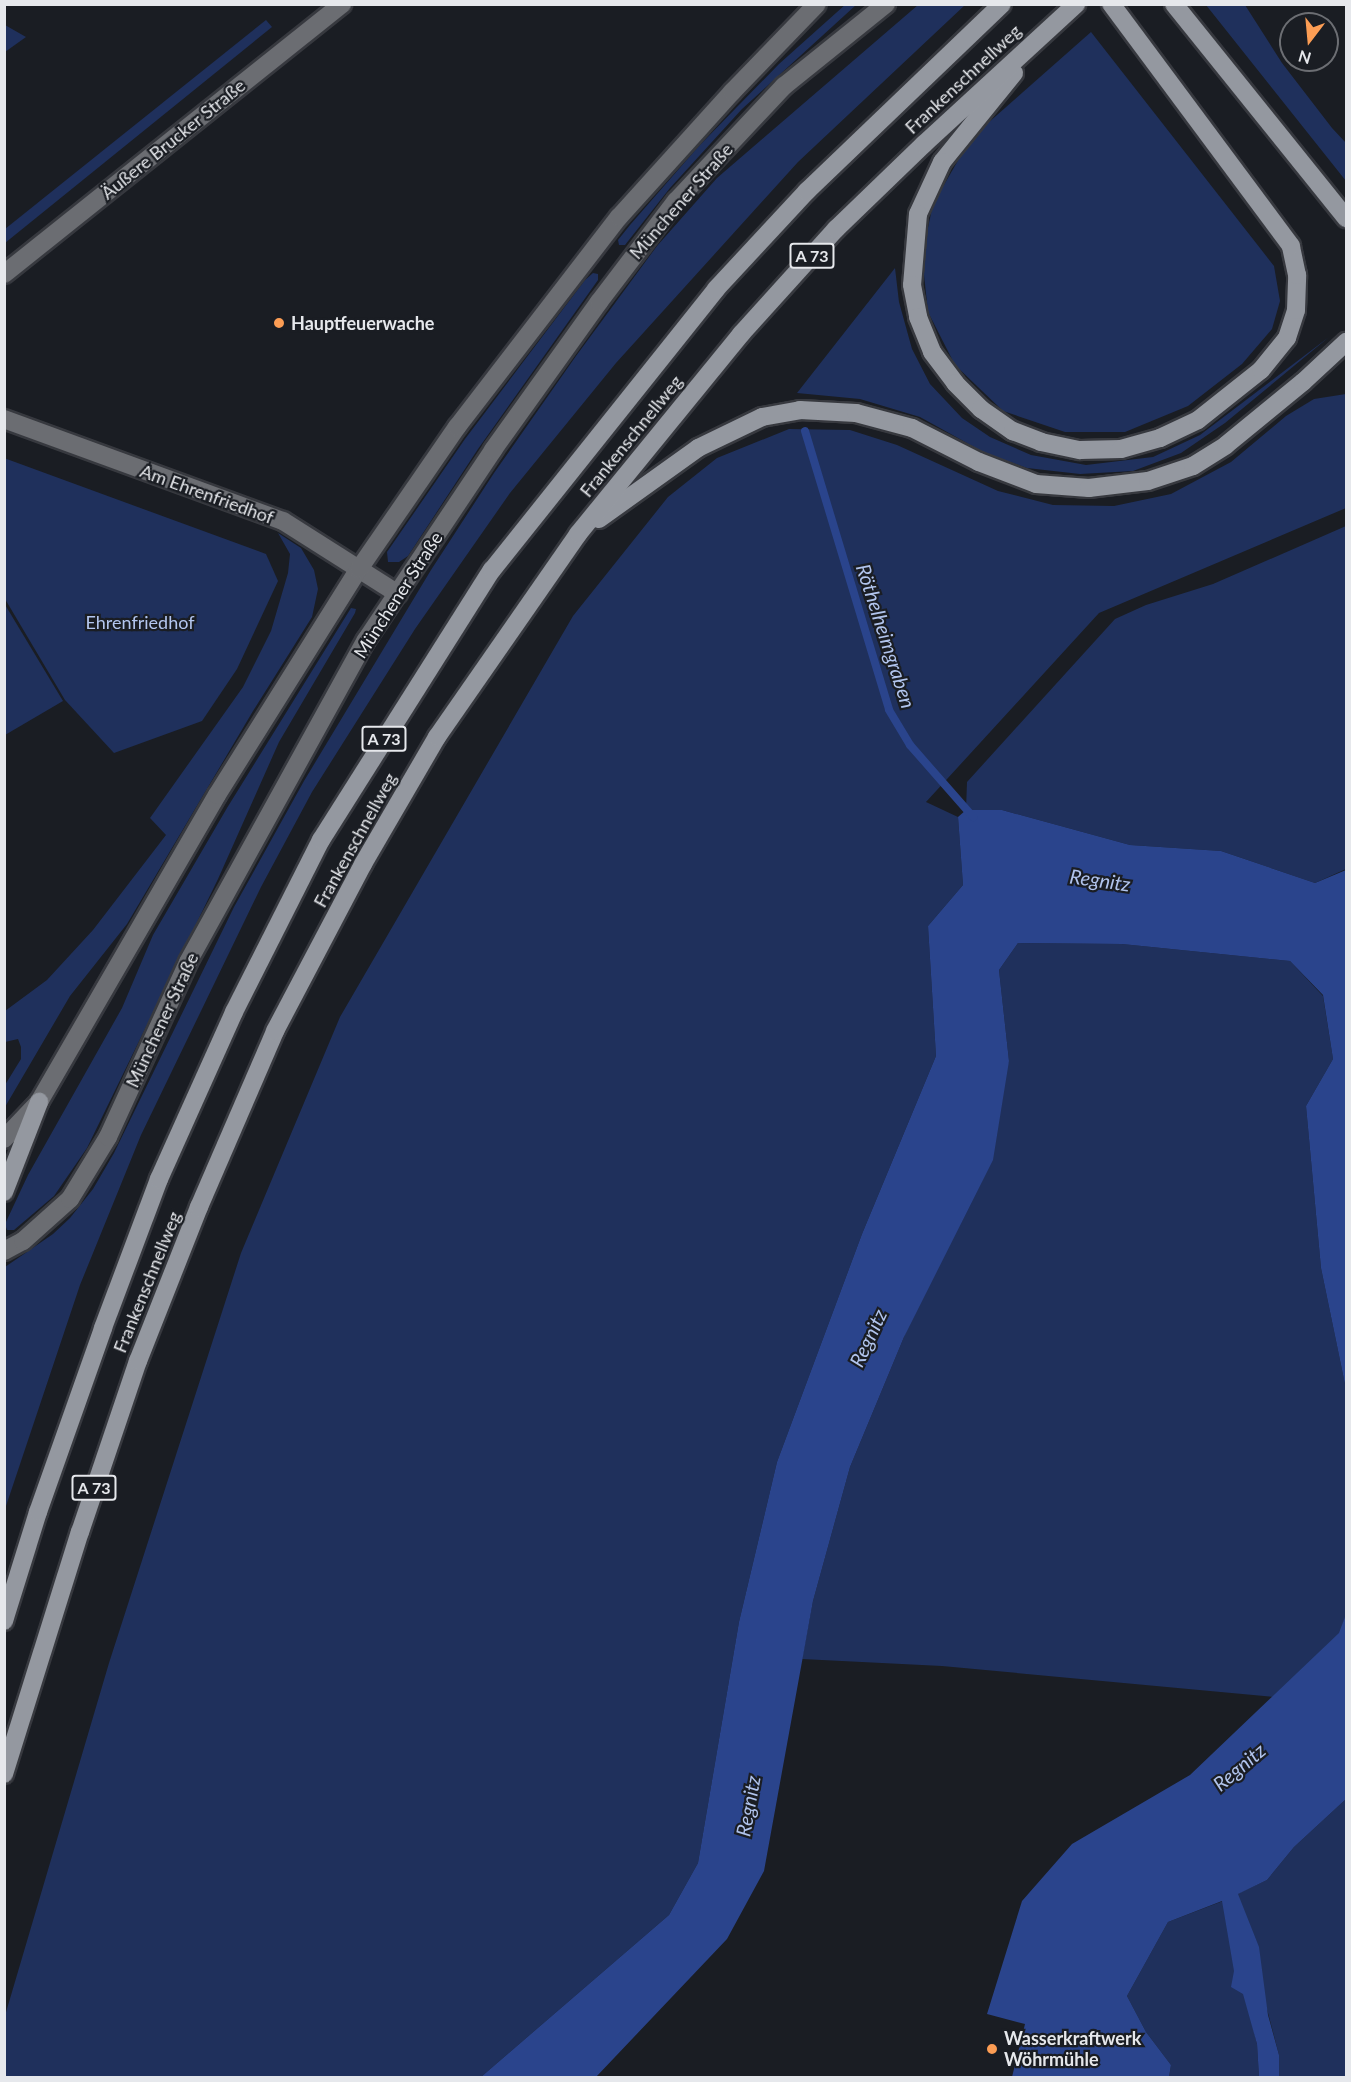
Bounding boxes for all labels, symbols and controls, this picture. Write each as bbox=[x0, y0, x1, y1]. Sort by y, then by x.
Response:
north arrow bbox=[1279, 12, 1339, 72]
street label: Frankenschnellweg bbox=[901, 20, 1025, 138]
text: N bbox=[1296, 47, 1313, 69]
street label: Äußere Brucker Straße bbox=[97, 74, 249, 204]
street label: Münchener Straße bbox=[625, 139, 737, 263]
road number: A 73 bbox=[788, 243, 836, 269]
place label: Hauptfeuerwache bbox=[291, 312, 434, 334]
marker: Hauptfeuerwache bbox=[272, 316, 286, 330]
street label: Frankenschnellweg bbox=[575, 371, 687, 501]
street label: Am Ehrenfriedhof bbox=[137, 460, 277, 528]
street label: Münchener Straße bbox=[349, 528, 447, 662]
water label: Röthelheimgraben bbox=[851, 561, 921, 711]
park label: Ehrenfriedhof bbox=[85, 611, 195, 633]
road number: A 73 bbox=[360, 726, 408, 752]
street label: Frankenschnellweg bbox=[309, 769, 401, 911]
water label: Regnitz bbox=[1068, 864, 1132, 896]
street label: Münchener Straße bbox=[121, 949, 203, 1091]
street label: Frankenschnellweg bbox=[109, 1208, 185, 1356]
water label: Regnitz bbox=[844, 1305, 892, 1371]
road number: A 73 bbox=[70, 1475, 118, 1501]
water label: Regnitz bbox=[1208, 1738, 1270, 1796]
water label: Regnitz bbox=[731, 1774, 765, 1838]
place label: Wasserkraftwerk Wöhrmühle bbox=[1004, 2028, 1141, 2070]
marker: Wasserkraftwerk Wöhrmühle bbox=[985, 2042, 999, 2056]

